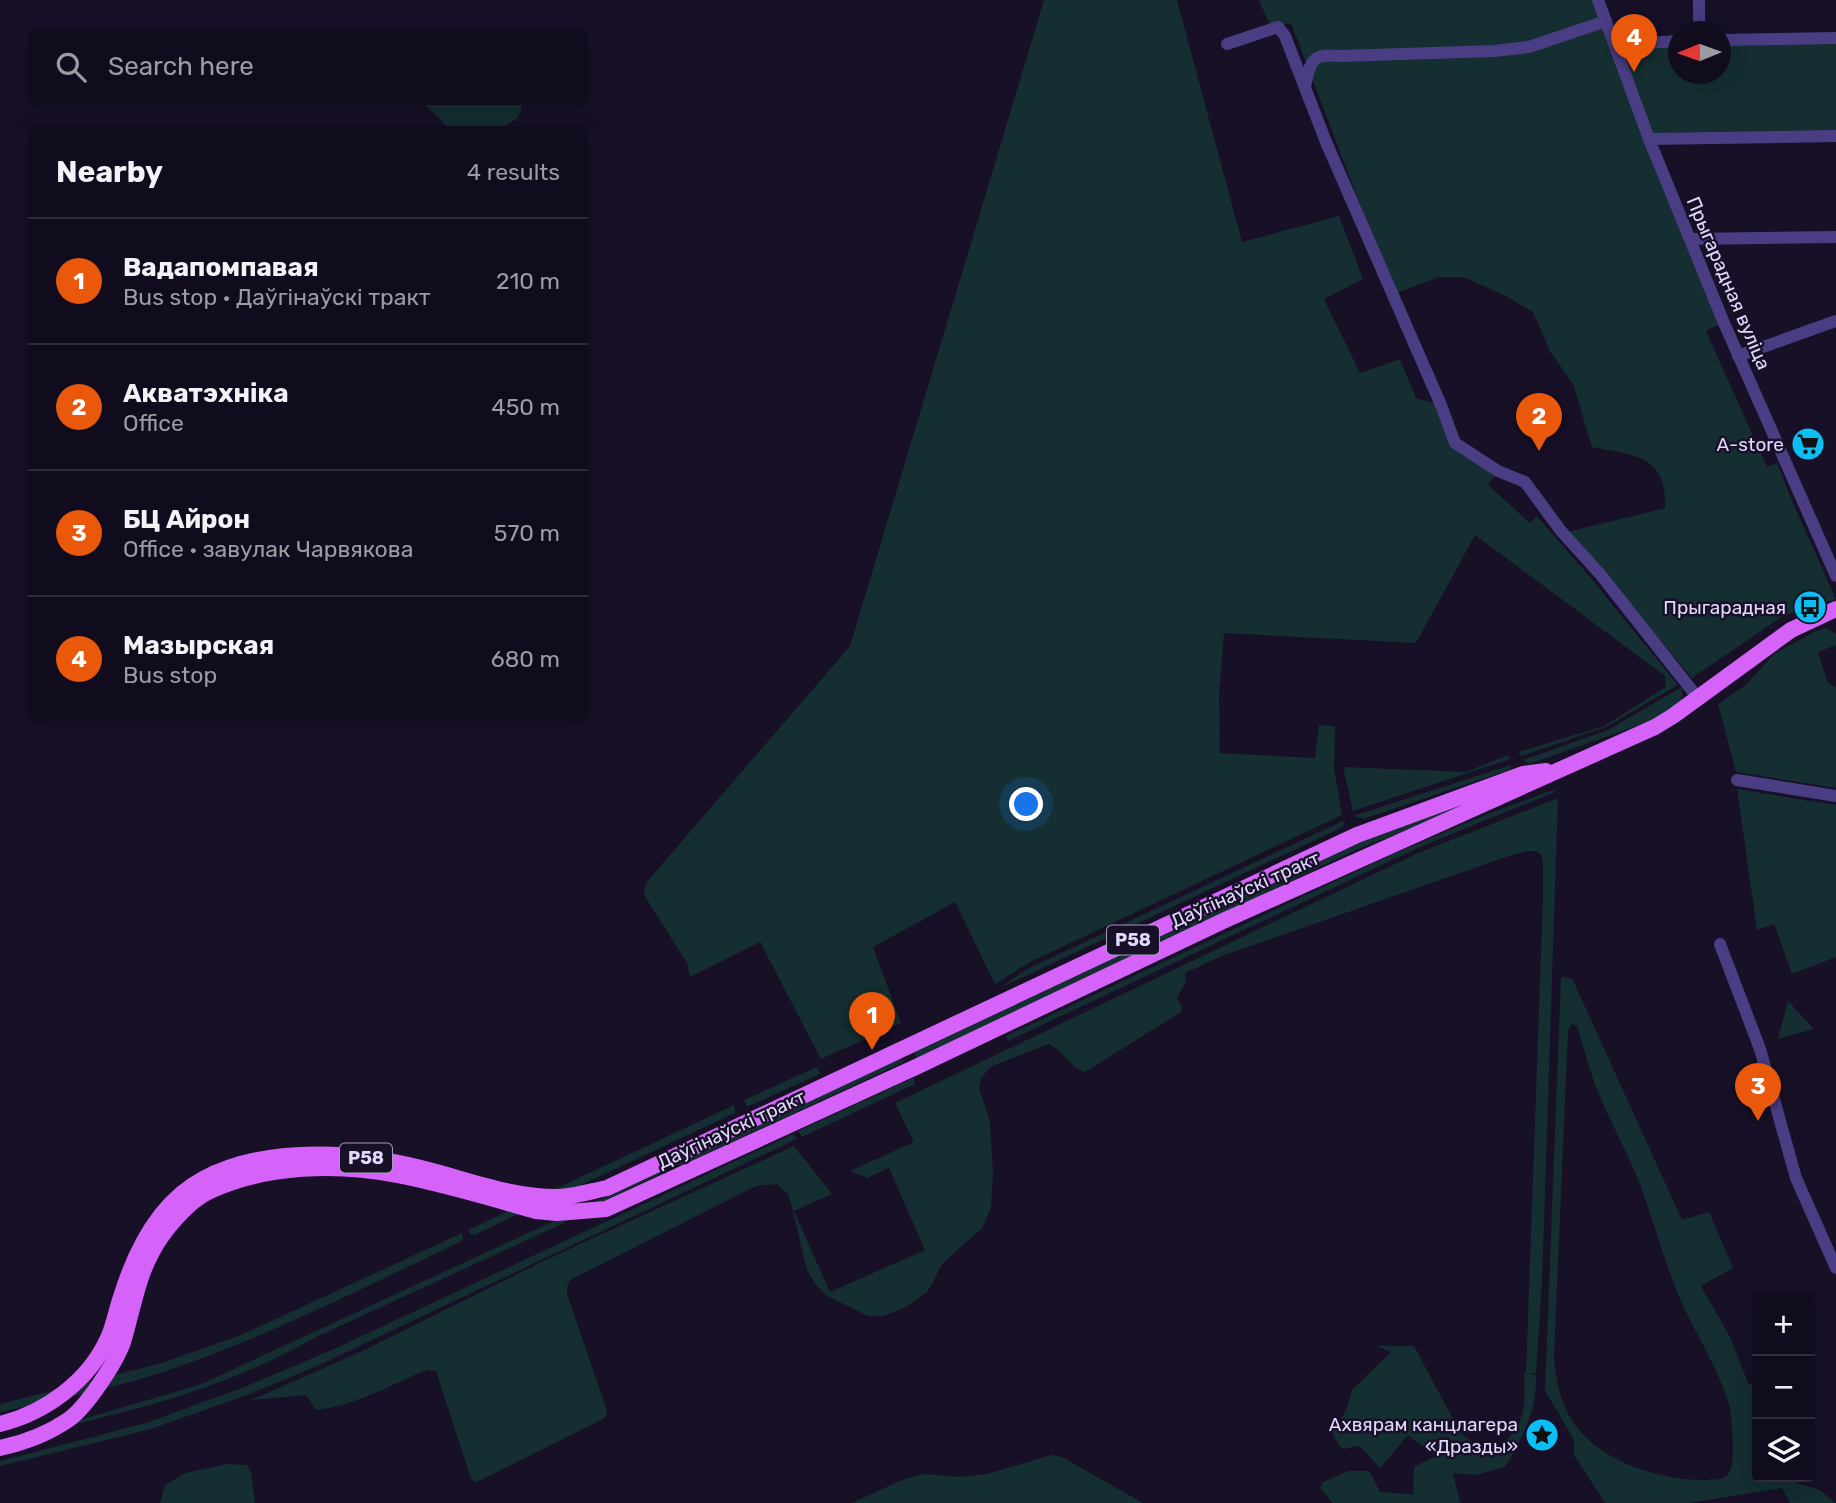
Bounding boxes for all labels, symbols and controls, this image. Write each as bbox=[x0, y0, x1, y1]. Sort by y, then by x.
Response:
pin: 4 bbox=[1611, 14, 1657, 72]
north arrow bbox=[1668, 21, 1731, 84]
search box bbox=[28, 28, 588, 105]
icon: search bbox=[52, 48, 90, 86]
text: Search here bbox=[108, 51, 254, 82]
text: Nearby bbox=[56, 154, 163, 190]
text: 4 results bbox=[467, 158, 560, 186]
street label: Прыгарадная вуліца bbox=[1682, 193, 1775, 373]
text: Вадапомпавая bbox=[123, 252, 319, 283]
text: 1 bbox=[73, 267, 85, 295]
text: 210 m bbox=[496, 267, 560, 295]
text: Bus stop · Даўгінаўскі тракт bbox=[123, 283, 431, 311]
text: Акватэхніка bbox=[123, 378, 289, 409]
text: 2 bbox=[72, 393, 86, 421]
text: 450 m bbox=[491, 393, 560, 421]
pin: 2 bbox=[1516, 393, 1562, 451]
text: Office bbox=[123, 409, 184, 437]
supermarket icon: А-store bbox=[1789, 425, 1827, 463]
place label: А-store bbox=[1716, 433, 1784, 456]
text: БЦ Айрон bbox=[123, 504, 250, 535]
text: 3 bbox=[71, 519, 87, 547]
text: 570 m bbox=[494, 519, 560, 547]
text: Office · завулак Чарвякова bbox=[123, 535, 413, 563]
bus stop icon: Прыгарадная bbox=[1791, 588, 1829, 626]
place label: Прыгарадная bbox=[1663, 596, 1786, 619]
text: Мазырская bbox=[123, 630, 274, 661]
text: 4 bbox=[71, 645, 87, 673]
text: 680 m bbox=[491, 645, 560, 673]
text: Bus stop bbox=[123, 661, 217, 689]
your location bbox=[1009, 787, 1043, 821]
street label: Даўгінаўскі тракт bbox=[1167, 846, 1323, 933]
road number: Р58 bbox=[1107, 925, 1159, 954]
pin: 1 bbox=[849, 992, 895, 1050]
pin: 3 bbox=[1735, 1063, 1781, 1121]
street label: Даўгінаўскі тракт bbox=[654, 1085, 809, 1174]
road number: Р58 bbox=[340, 1143, 392, 1172]
map controls bbox=[1752, 1293, 1815, 1482]
button: + bbox=[1752, 1293, 1815, 1356]
button: − bbox=[1752, 1356, 1815, 1419]
place label: Ахвярам канцлагера «Дразды» bbox=[1329, 1413, 1518, 1458]
place icon: Ахвярам канцлагера «Дразды» bbox=[1523, 1416, 1561, 1454]
button: layers bbox=[1752, 1419, 1815, 1482]

